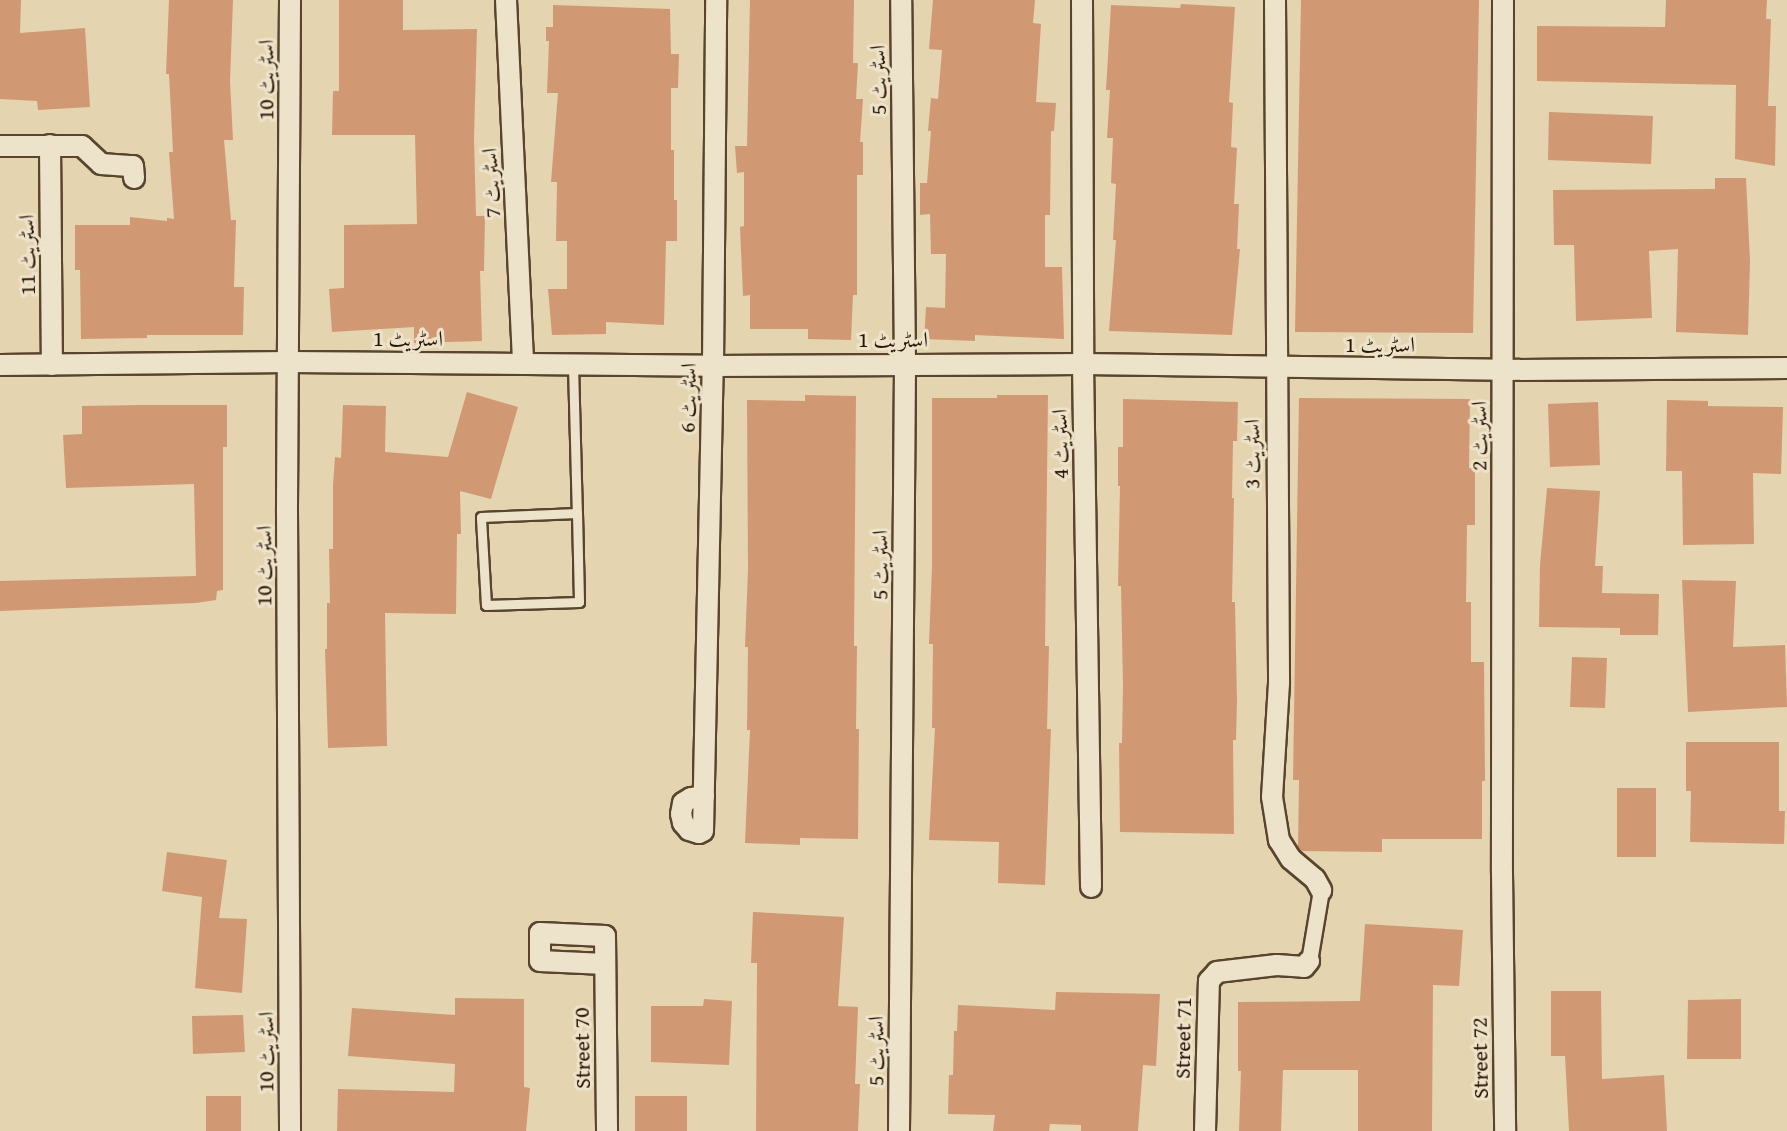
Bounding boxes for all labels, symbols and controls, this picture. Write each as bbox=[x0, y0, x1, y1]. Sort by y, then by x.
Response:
street label: اسٹریٹ 10 bbox=[253, 40, 279, 120]
street label: اسٹریٹ 5 bbox=[864, 45, 892, 115]
street label: اسٹریٹ 7 bbox=[476, 147, 506, 219]
street label: اسٹریٹ 11 bbox=[13, 214, 41, 296]
street label: اسٹریٹ 1 bbox=[373, 326, 443, 352]
street label: اسٹریٹ 1 bbox=[858, 327, 928, 353]
street label: اسٹریٹ 1 bbox=[1345, 332, 1415, 358]
street label: اسٹریٹ 6 bbox=[674, 363, 702, 433]
street label: اسٹریٹ 2 bbox=[1466, 401, 1492, 471]
street label: اسٹریٹ 4 bbox=[1046, 409, 1074, 479]
street label: اسٹریٹ 3 bbox=[1239, 419, 1265, 489]
street label: اسٹریٹ 10 bbox=[251, 526, 277, 606]
street label: اسٹریٹ 5 bbox=[867, 530, 893, 600]
street label: Street 71 bbox=[1169, 997, 1197, 1079]
street label: Street 70 bbox=[568, 1007, 596, 1089]
street label: اسٹریٹ 10 bbox=[253, 1012, 279, 1092]
street label: اسٹریٹ 5 bbox=[863, 1016, 889, 1086]
street label: Street 72 bbox=[1466, 1017, 1494, 1099]

